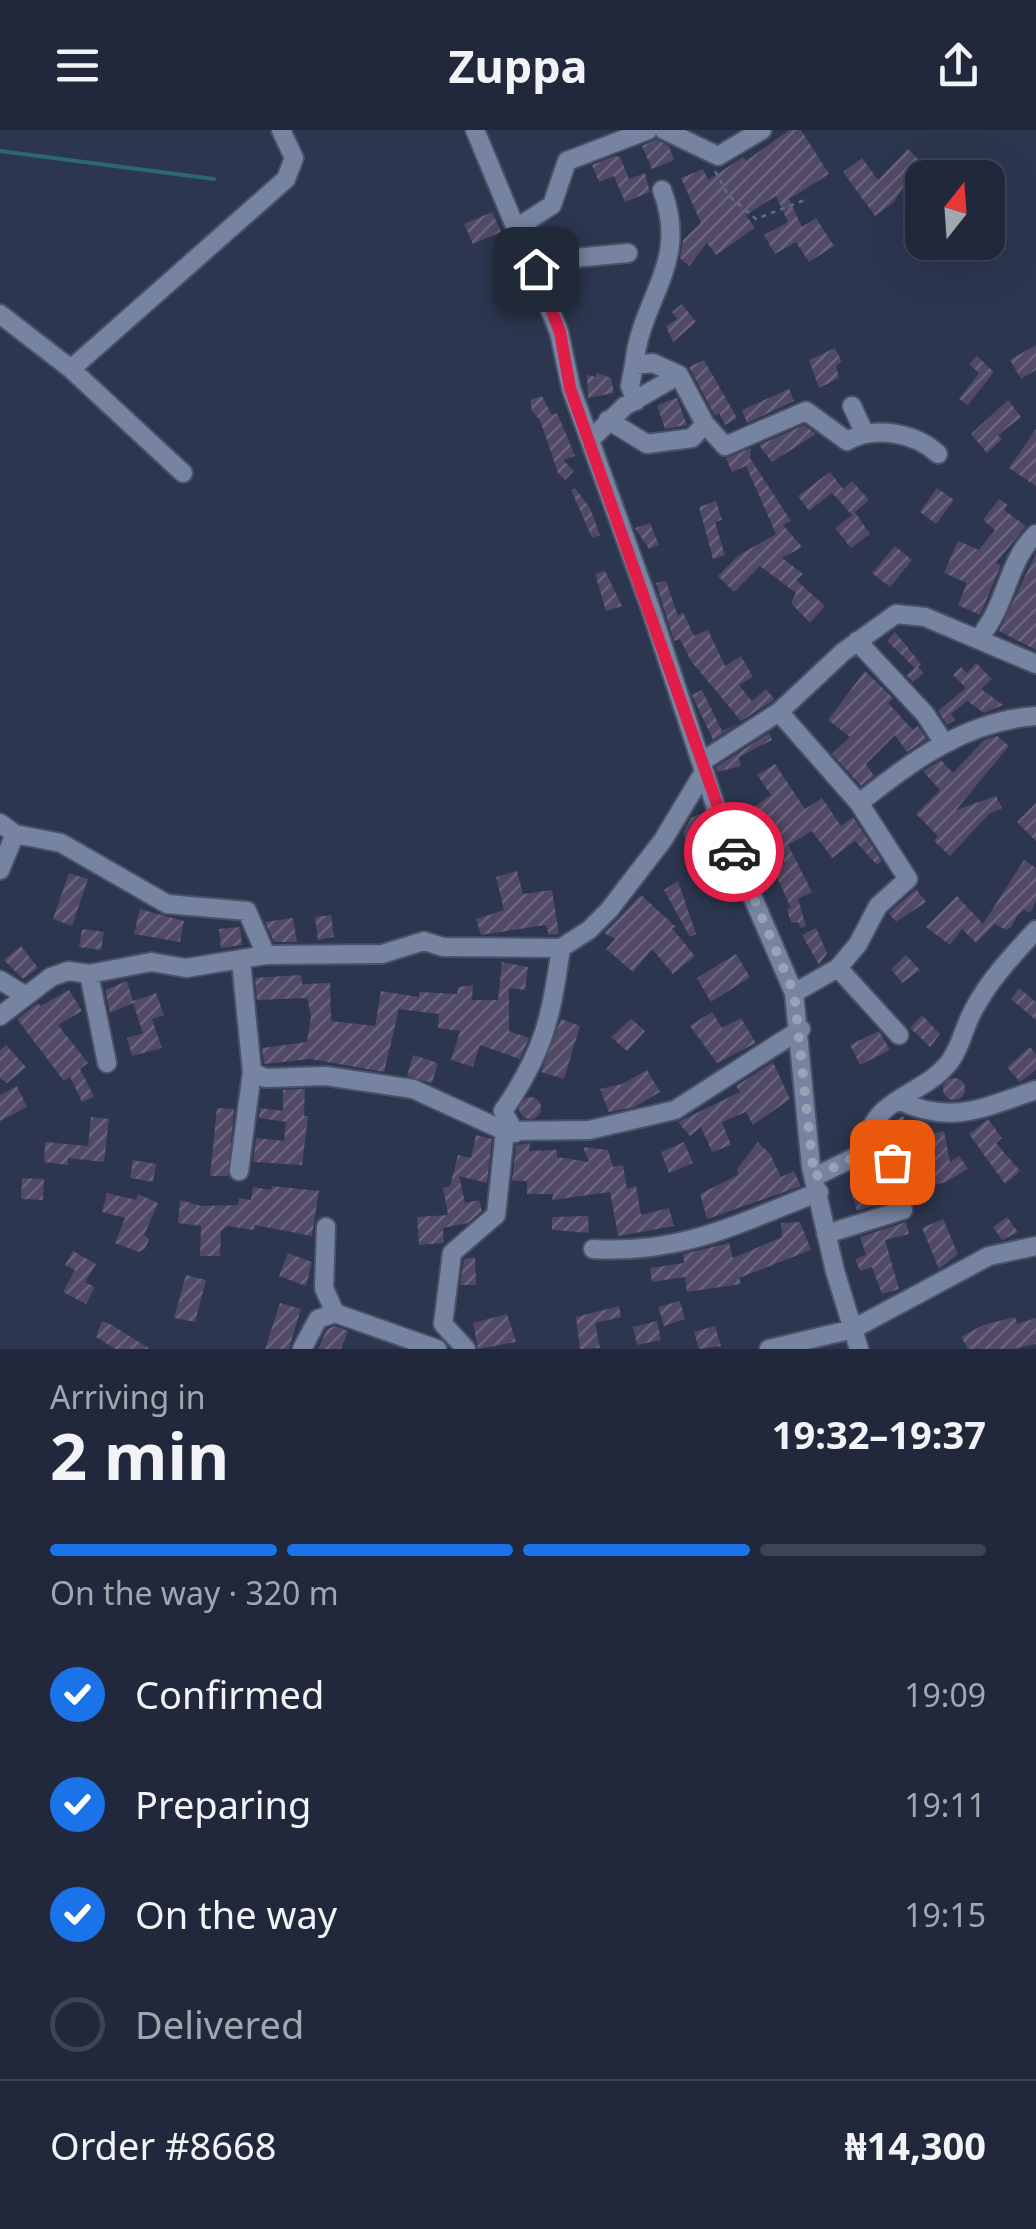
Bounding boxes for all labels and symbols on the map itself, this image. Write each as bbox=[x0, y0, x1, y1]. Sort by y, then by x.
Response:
north arrow bbox=[905, 160, 1005, 260]
pin bbox=[494, 227, 579, 312]
courier bbox=[684, 802, 784, 902]
pin bbox=[850, 1120, 935, 1205]

